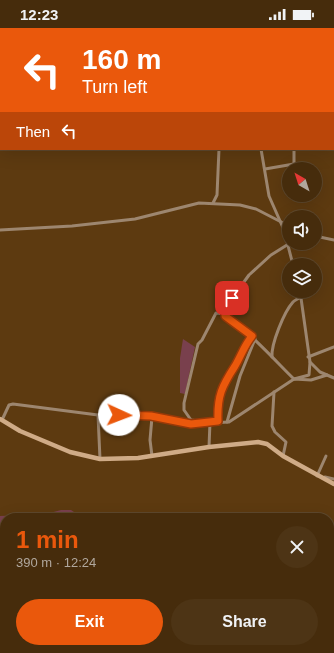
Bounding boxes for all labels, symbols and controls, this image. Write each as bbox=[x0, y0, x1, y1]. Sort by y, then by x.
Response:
text: 12:23 bbox=[20, 6, 58, 23]
icon: left bbox=[16, 44, 68, 96]
text: 160 m bbox=[82, 44, 161, 75]
text: Turn left bbox=[82, 77, 147, 97]
icon: left bbox=[58, 120, 80, 142]
text: Then bbox=[16, 123, 50, 140]
north arrow bbox=[282, 162, 322, 202]
map controls bbox=[282, 162, 322, 298]
button: sound bbox=[282, 210, 322, 250]
button: layers bbox=[282, 258, 322, 298]
pin bbox=[215, 281, 249, 315]
icon: arrive bbox=[221, 287, 243, 309]
position arrow bbox=[98, 394, 140, 436]
text: 1 min bbox=[16, 526, 79, 553]
button: close bbox=[276, 526, 318, 568]
text: 390 m · 12:24 bbox=[16, 555, 96, 570]
button: Exit bbox=[16, 599, 163, 645]
button: Share bbox=[171, 599, 318, 645]

